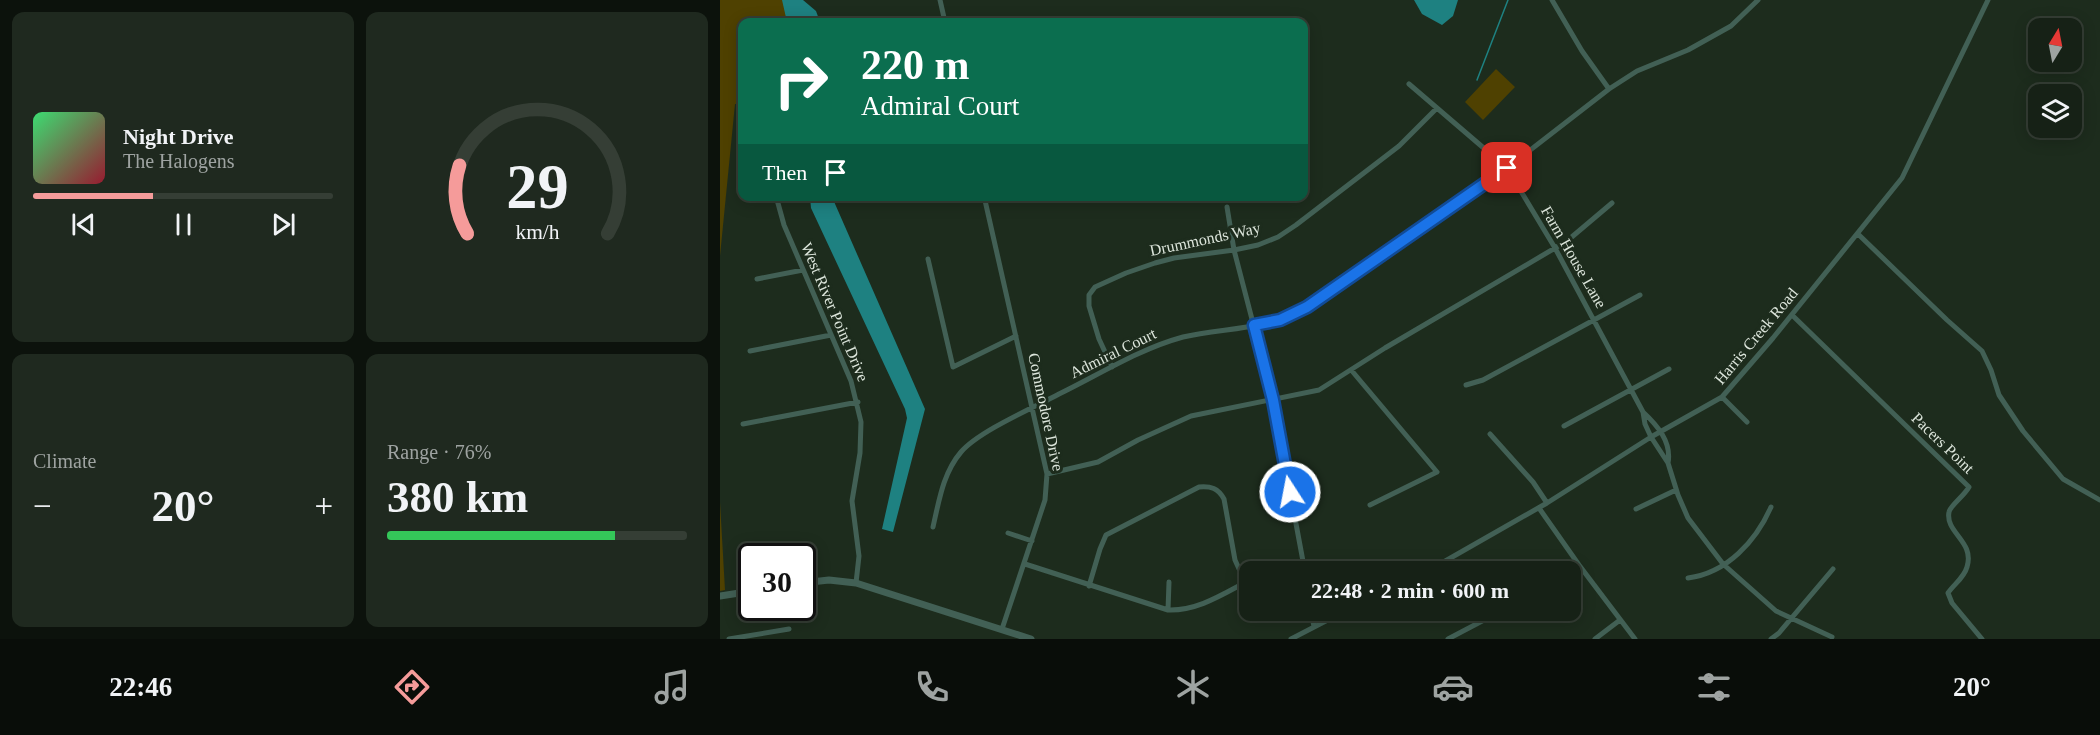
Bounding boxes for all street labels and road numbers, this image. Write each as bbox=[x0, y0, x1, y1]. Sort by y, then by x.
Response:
street label: Farm House Lane bbox=[1538, 203, 1610, 311]
street label: Drummonds Way bbox=[1148, 219, 1262, 260]
street label: West River Point Drive bbox=[798, 240, 872, 384]
street label: Harris Creek Road bbox=[1711, 285, 1801, 387]
street label: Admiral Court bbox=[1067, 325, 1159, 381]
street label: Commodore Drive bbox=[1025, 351, 1067, 473]
street label: Pacers Point bbox=[1908, 409, 1978, 477]

